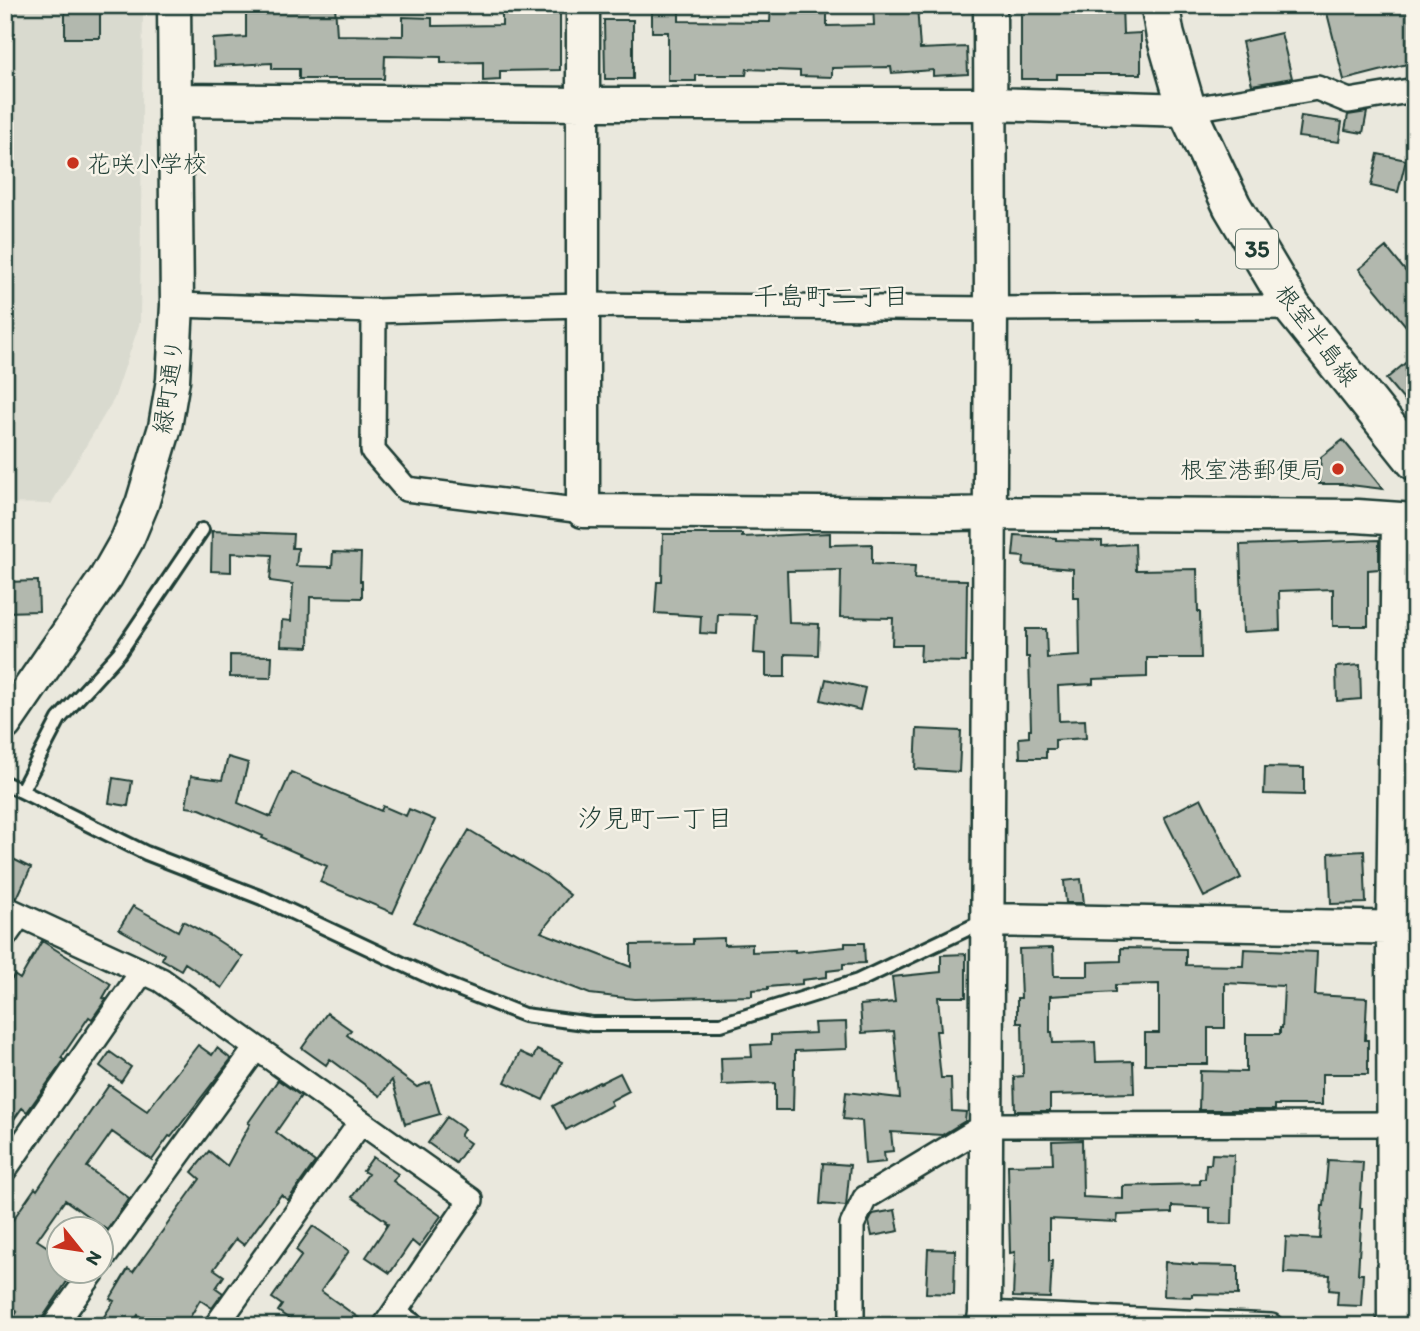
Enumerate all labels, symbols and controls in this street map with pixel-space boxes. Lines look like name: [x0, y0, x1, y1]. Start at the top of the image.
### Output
place label: 花咲小学校: [87, 149, 207, 178]
marker: 花咲小学校: [65, 155, 81, 171]
road number: 35: [1236, 230, 1278, 268]
street label: 根室半島線: [1269, 278, 1365, 392]
district label: 千島町二丁目: [753, 280, 909, 312]
street label: 緑町通り: [147, 336, 189, 436]
place label: 根室港郵便局: [1180, 455, 1324, 484]
marker: 根室港郵便局: [1330, 461, 1346, 477]
district label: 汐見町一丁目: [577, 802, 733, 834]
north arrow: [46, 1216, 116, 1286]
text: N: [81, 1247, 107, 1270]

